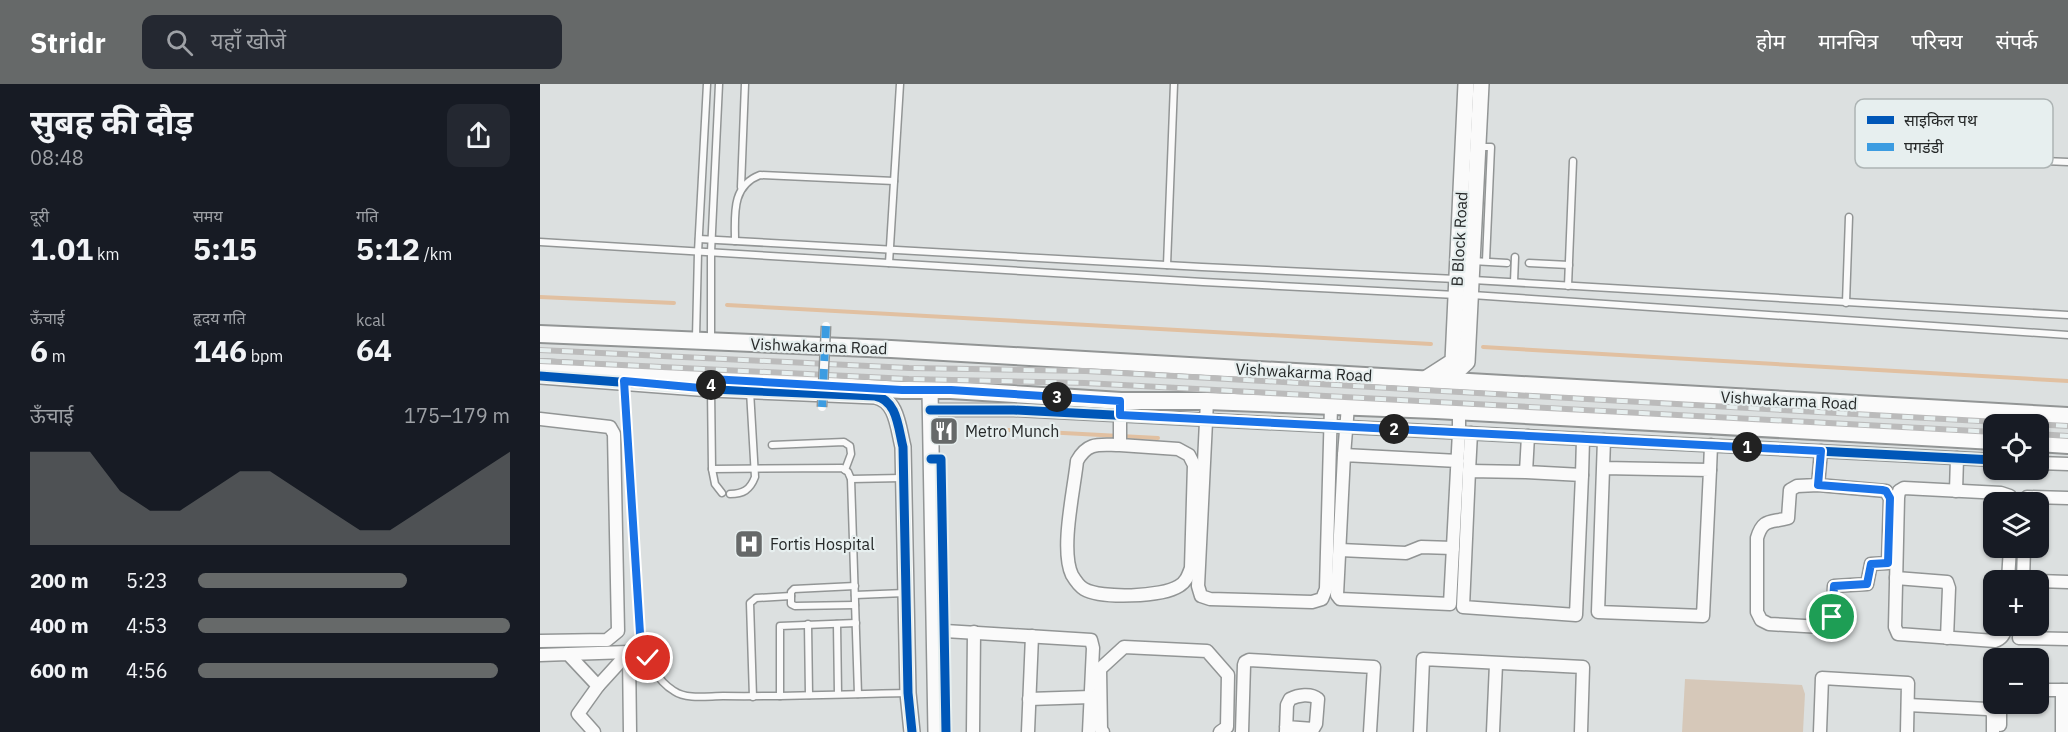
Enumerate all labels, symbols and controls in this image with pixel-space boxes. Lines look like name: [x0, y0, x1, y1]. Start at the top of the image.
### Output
search box: [142, 15, 562, 69]
text: Stridr: [30, 24, 106, 61]
icon: search: [163, 26, 196, 59]
text: यहाँ खोजें: [211, 26, 286, 55]
text: होम: [1756, 27, 1785, 55]
text: मानचित्र: [1818, 27, 1878, 55]
text: परिचय: [1911, 27, 1963, 55]
text: संपर्क: [1996, 27, 2038, 55]
legend: [1855, 99, 2053, 168]
text: सुबह की दौड़: [30, 100, 193, 143]
button: share: [447, 104, 510, 167]
text: साइकिल पथ: [1904, 110, 1978, 130]
text: पगडंडी: [1904, 137, 1944, 157]
text: 08:48: [30, 144, 84, 171]
street label: B Block Road: [1447, 191, 1471, 287]
text: दूरी: [30, 206, 49, 226]
text: समय: [193, 206, 223, 226]
text: गति: [356, 206, 378, 226]
text: 1.01: [30, 229, 93, 268]
text: 5:15: [193, 229, 257, 268]
text: 5:12: [356, 229, 420, 268]
text: km: [93, 244, 120, 264]
text: /km: [420, 244, 452, 264]
text: ऊँचाई: [30, 308, 65, 328]
text: हृदय गति: [193, 308, 246, 328]
text: kcal: [356, 310, 385, 330]
text: 64: [356, 330, 392, 369]
text: 6: [30, 331, 48, 370]
text: 146: [193, 331, 247, 370]
street label: Vishwakarma Road: [750, 334, 888, 358]
text: m: [48, 346, 66, 366]
text: bpm: [247, 346, 283, 366]
street label: Vishwakarma Road: [1235, 358, 1373, 386]
pin: 4: [696, 370, 726, 400]
text: 4: [706, 375, 716, 395]
pin: 3: [1042, 382, 1072, 412]
street label: Vishwakarma Road: [1720, 386, 1858, 414]
text: 3: [1052, 387, 1062, 407]
text: ऊँचाई: [30, 402, 73, 429]
text: 175–179 m: [404, 402, 510, 429]
pin: 2: [1379, 414, 1409, 444]
map controls: [1983, 414, 2049, 714]
button: locate: [1983, 414, 2049, 480]
restaurant icon: Metro Munch: [928, 415, 960, 447]
text: 2: [1389, 419, 1399, 439]
place label: Metro Munch: [965, 421, 1059, 441]
pin: 1: [1732, 432, 1762, 462]
text: 1: [1742, 437, 1752, 457]
button: layers: [1983, 492, 2049, 558]
hospital icon: Fortis Hospital: [733, 528, 765, 560]
place label: Fortis Hospital: [770, 534, 874, 554]
text: 200 m: [30, 567, 89, 594]
text: 5:23: [126, 567, 168, 594]
button: +: [1983, 570, 2049, 636]
pin: [1806, 591, 1857, 642]
icon: arrive: [1815, 600, 1848, 633]
text: 400 m: [30, 612, 89, 639]
text: 4:53: [126, 612, 168, 639]
pin: [622, 632, 673, 683]
icon: check: [631, 641, 664, 674]
button: −: [1983, 648, 2049, 714]
text: 600 m: [30, 657, 89, 684]
text: 4:56: [126, 657, 168, 684]

